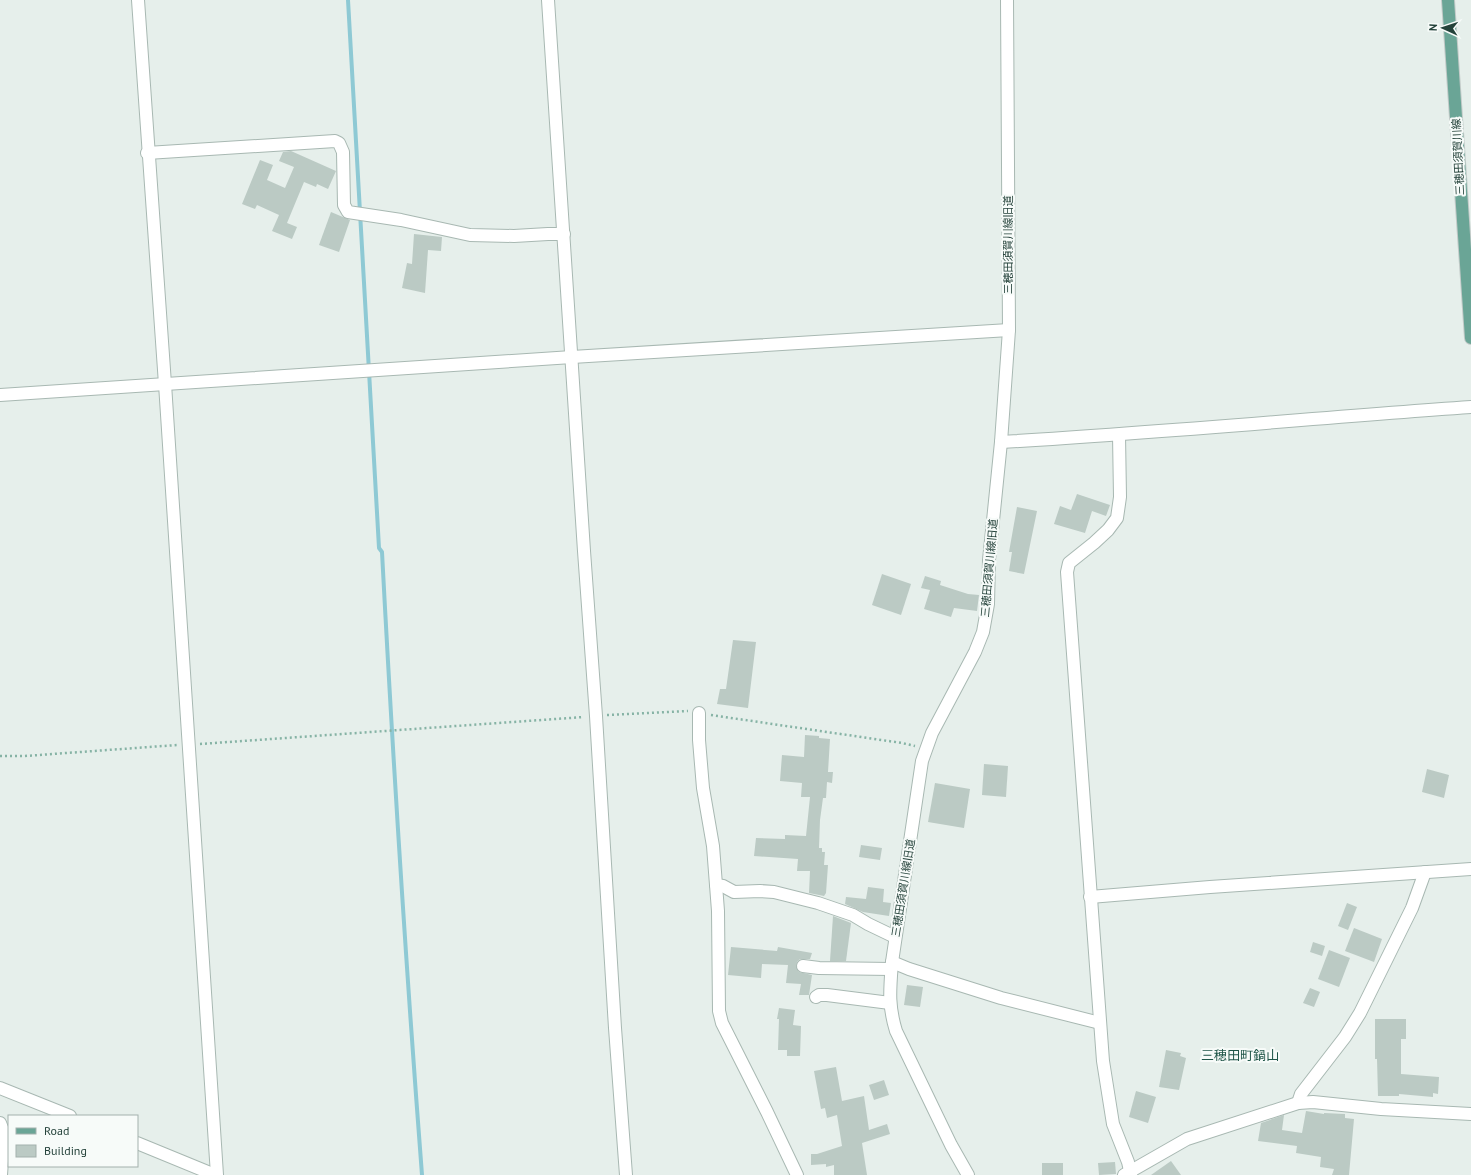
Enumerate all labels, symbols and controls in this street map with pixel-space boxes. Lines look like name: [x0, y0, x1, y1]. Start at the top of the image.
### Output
north arrow: [1423, 8, 1463, 48]
text: N: [1426, 23, 1440, 31]
street label: 三穂田須賀川線: [1449, 118, 1467, 196]
street label: 三穂田須賀川線旧道: [1001, 196, 1015, 295]
street label: 三穂田須賀川線旧道: [978, 518, 1000, 618]
street label: 三穂田須賀川線旧道: [888, 838, 918, 938]
district label: 三穂田町鍋山: [1201, 1047, 1279, 1064]
legend: [8, 1115, 138, 1167]
text: Road: [44, 1123, 69, 1138]
text: Building: [44, 1143, 87, 1158]

